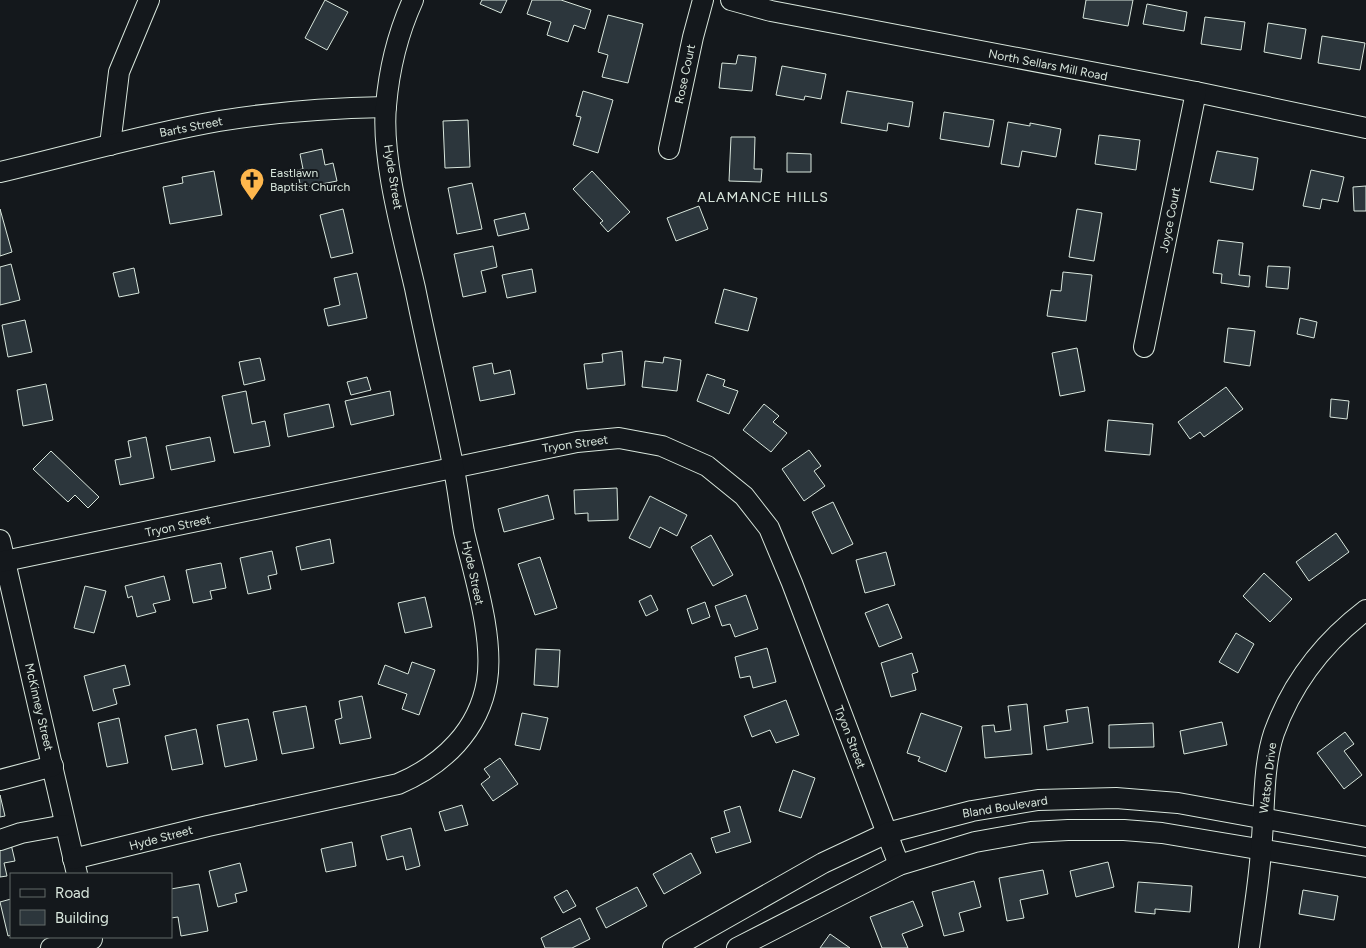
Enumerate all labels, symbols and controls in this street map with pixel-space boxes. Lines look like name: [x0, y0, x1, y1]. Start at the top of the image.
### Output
street label: Rose Court: [672, 43, 698, 105]
street label: North Sellars Mill Road: [987, 47, 1109, 83]
street label: Barts Street: [158, 114, 224, 140]
street label: Hyde Street: [381, 144, 405, 211]
place label: Eastlawn Baptist Church: [270, 166, 351, 194]
church icon: Eastlawn Baptist Church: [239, 167, 265, 201]
street label: Joyce Court: [1157, 186, 1183, 254]
district label: ALAMANCE HILLS: [697, 189, 829, 206]
street label: Tryon Street: [541, 432, 609, 456]
street label: Tryon Street: [144, 512, 212, 540]
street label: Hyde Street: [459, 540, 487, 607]
street label: McKinney Street: [22, 662, 56, 753]
street label: Tryon Street: [832, 703, 869, 771]
street label: Watson Drive: [1257, 741, 1279, 814]
street label: Bland Boulevard: [961, 793, 1049, 821]
street label: Hyde Street: [128, 823, 195, 853]
legend: [10, 873, 172, 938]
text: Road: [55, 884, 90, 902]
text: Building: [55, 909, 109, 927]

